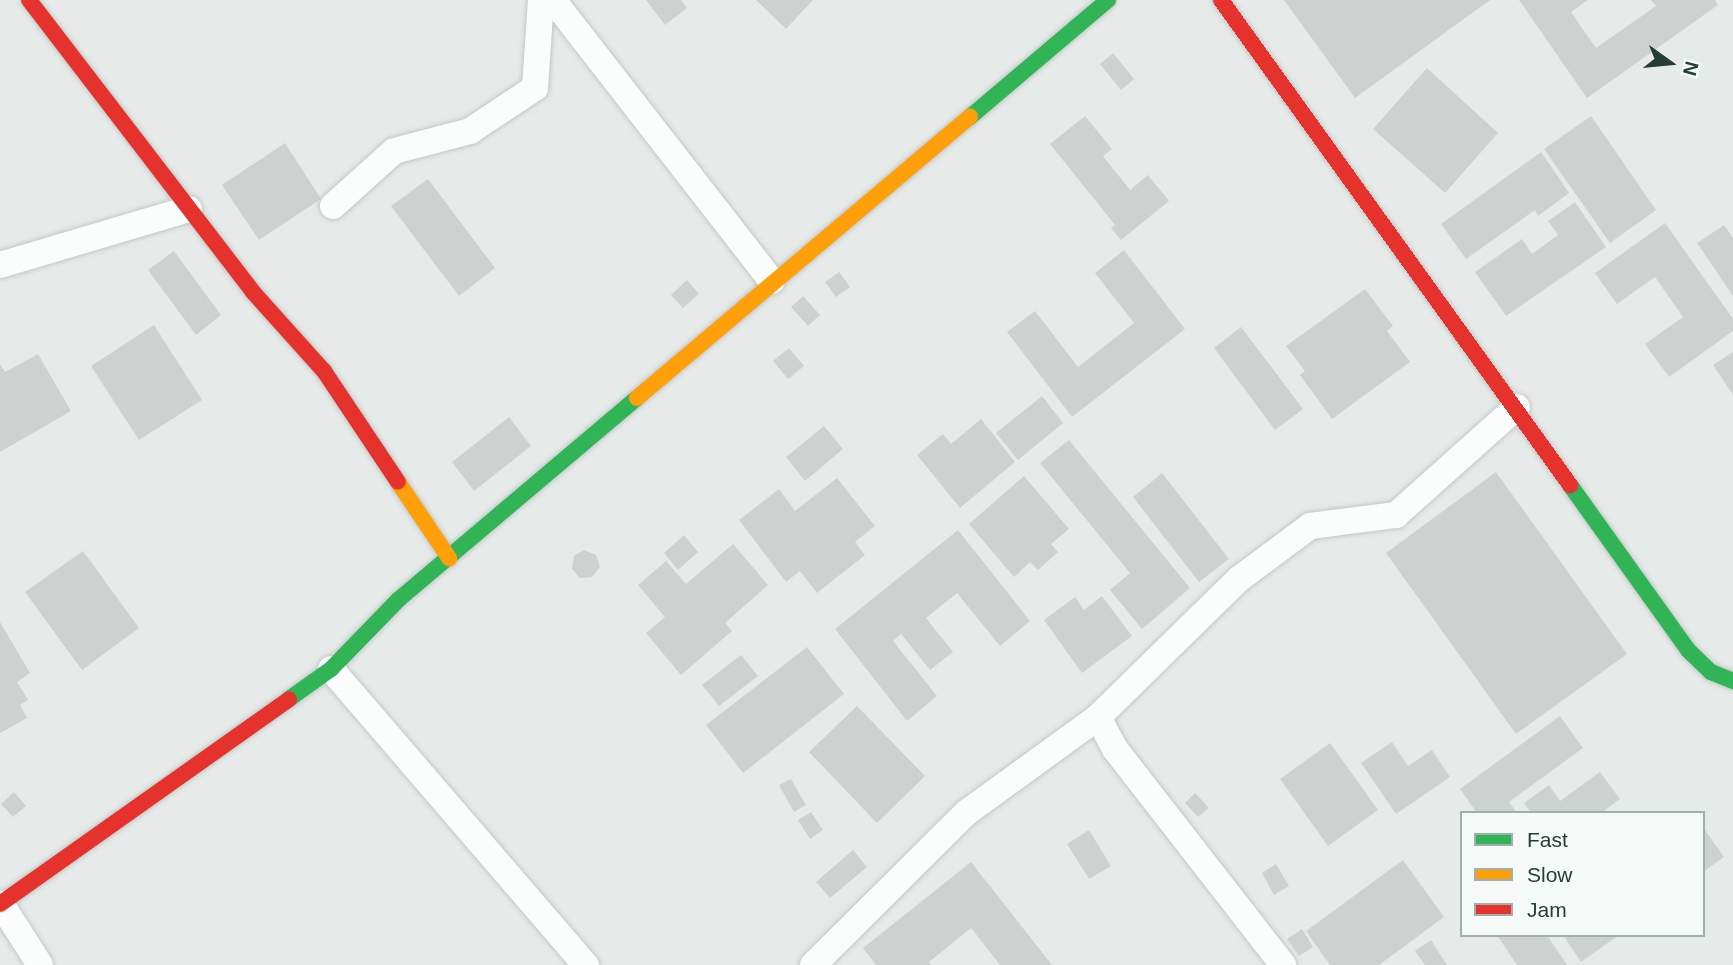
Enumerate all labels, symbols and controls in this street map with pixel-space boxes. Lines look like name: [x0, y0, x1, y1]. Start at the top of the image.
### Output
north arrow: [1635, 28, 1705, 98]
text: N: [1679, 59, 1703, 78]
legend: [1460, 811, 1705, 937]
text: Fast: [1527, 828, 1568, 851]
text: Slow: [1527, 863, 1573, 886]
text: Jam: [1527, 898, 1567, 921]

